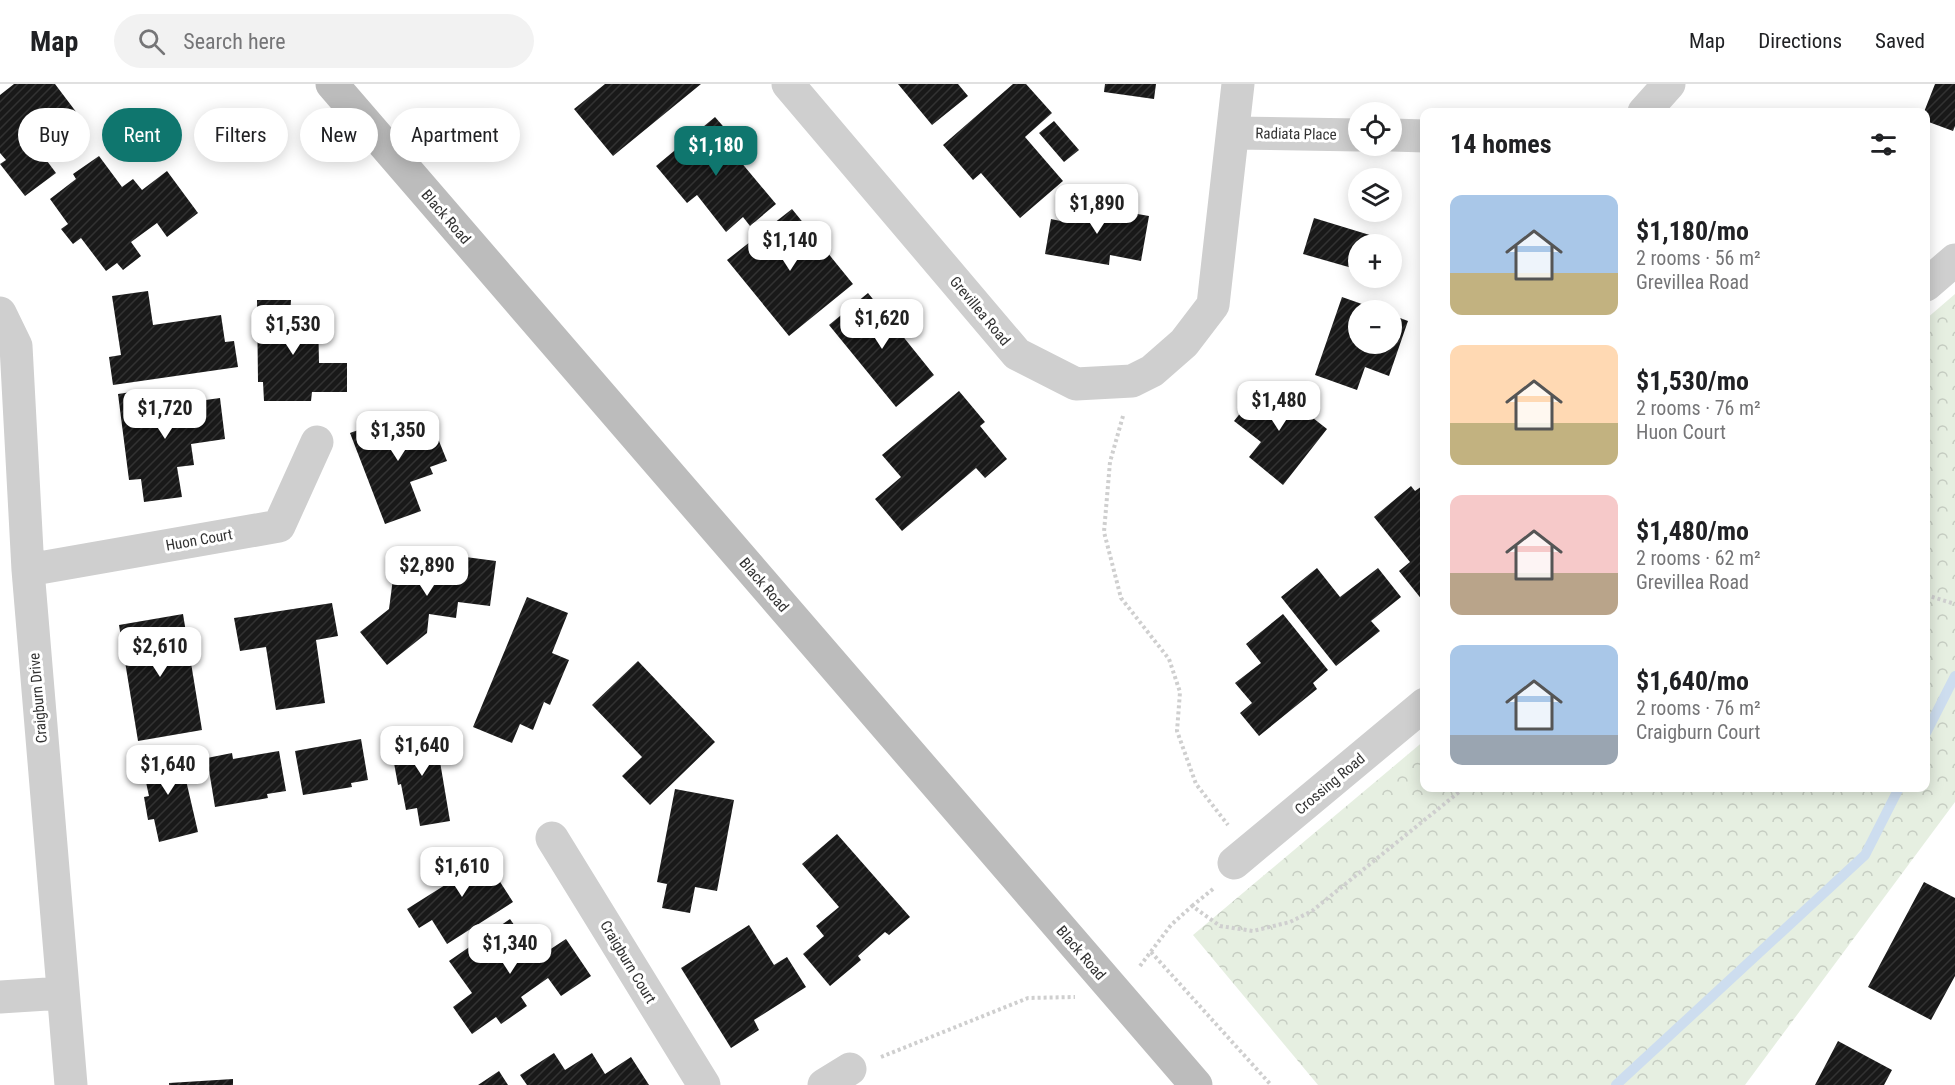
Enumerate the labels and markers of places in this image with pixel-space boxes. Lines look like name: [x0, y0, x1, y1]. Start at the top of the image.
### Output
pin: $1,180: [667, 126, 765, 177]
pin: $1,890: [1048, 184, 1146, 235]
pin: $1,140: [741, 221, 839, 272]
pin: $1,620: [833, 299, 931, 350]
pin: $1,530: [244, 305, 342, 356]
pin: $1,480: [1230, 381, 1328, 432]
pin: $1,720: [116, 389, 214, 440]
pin: $1,350: [349, 411, 447, 462]
pin: $2,890: [378, 546, 476, 597]
pin: $2,610: [111, 627, 209, 678]
pin: $1,640: [373, 726, 471, 777]
pin: $1,640: [119, 745, 217, 796]
pin: $1,610: [413, 847, 511, 898]
pin: $1,340: [461, 924, 559, 975]

